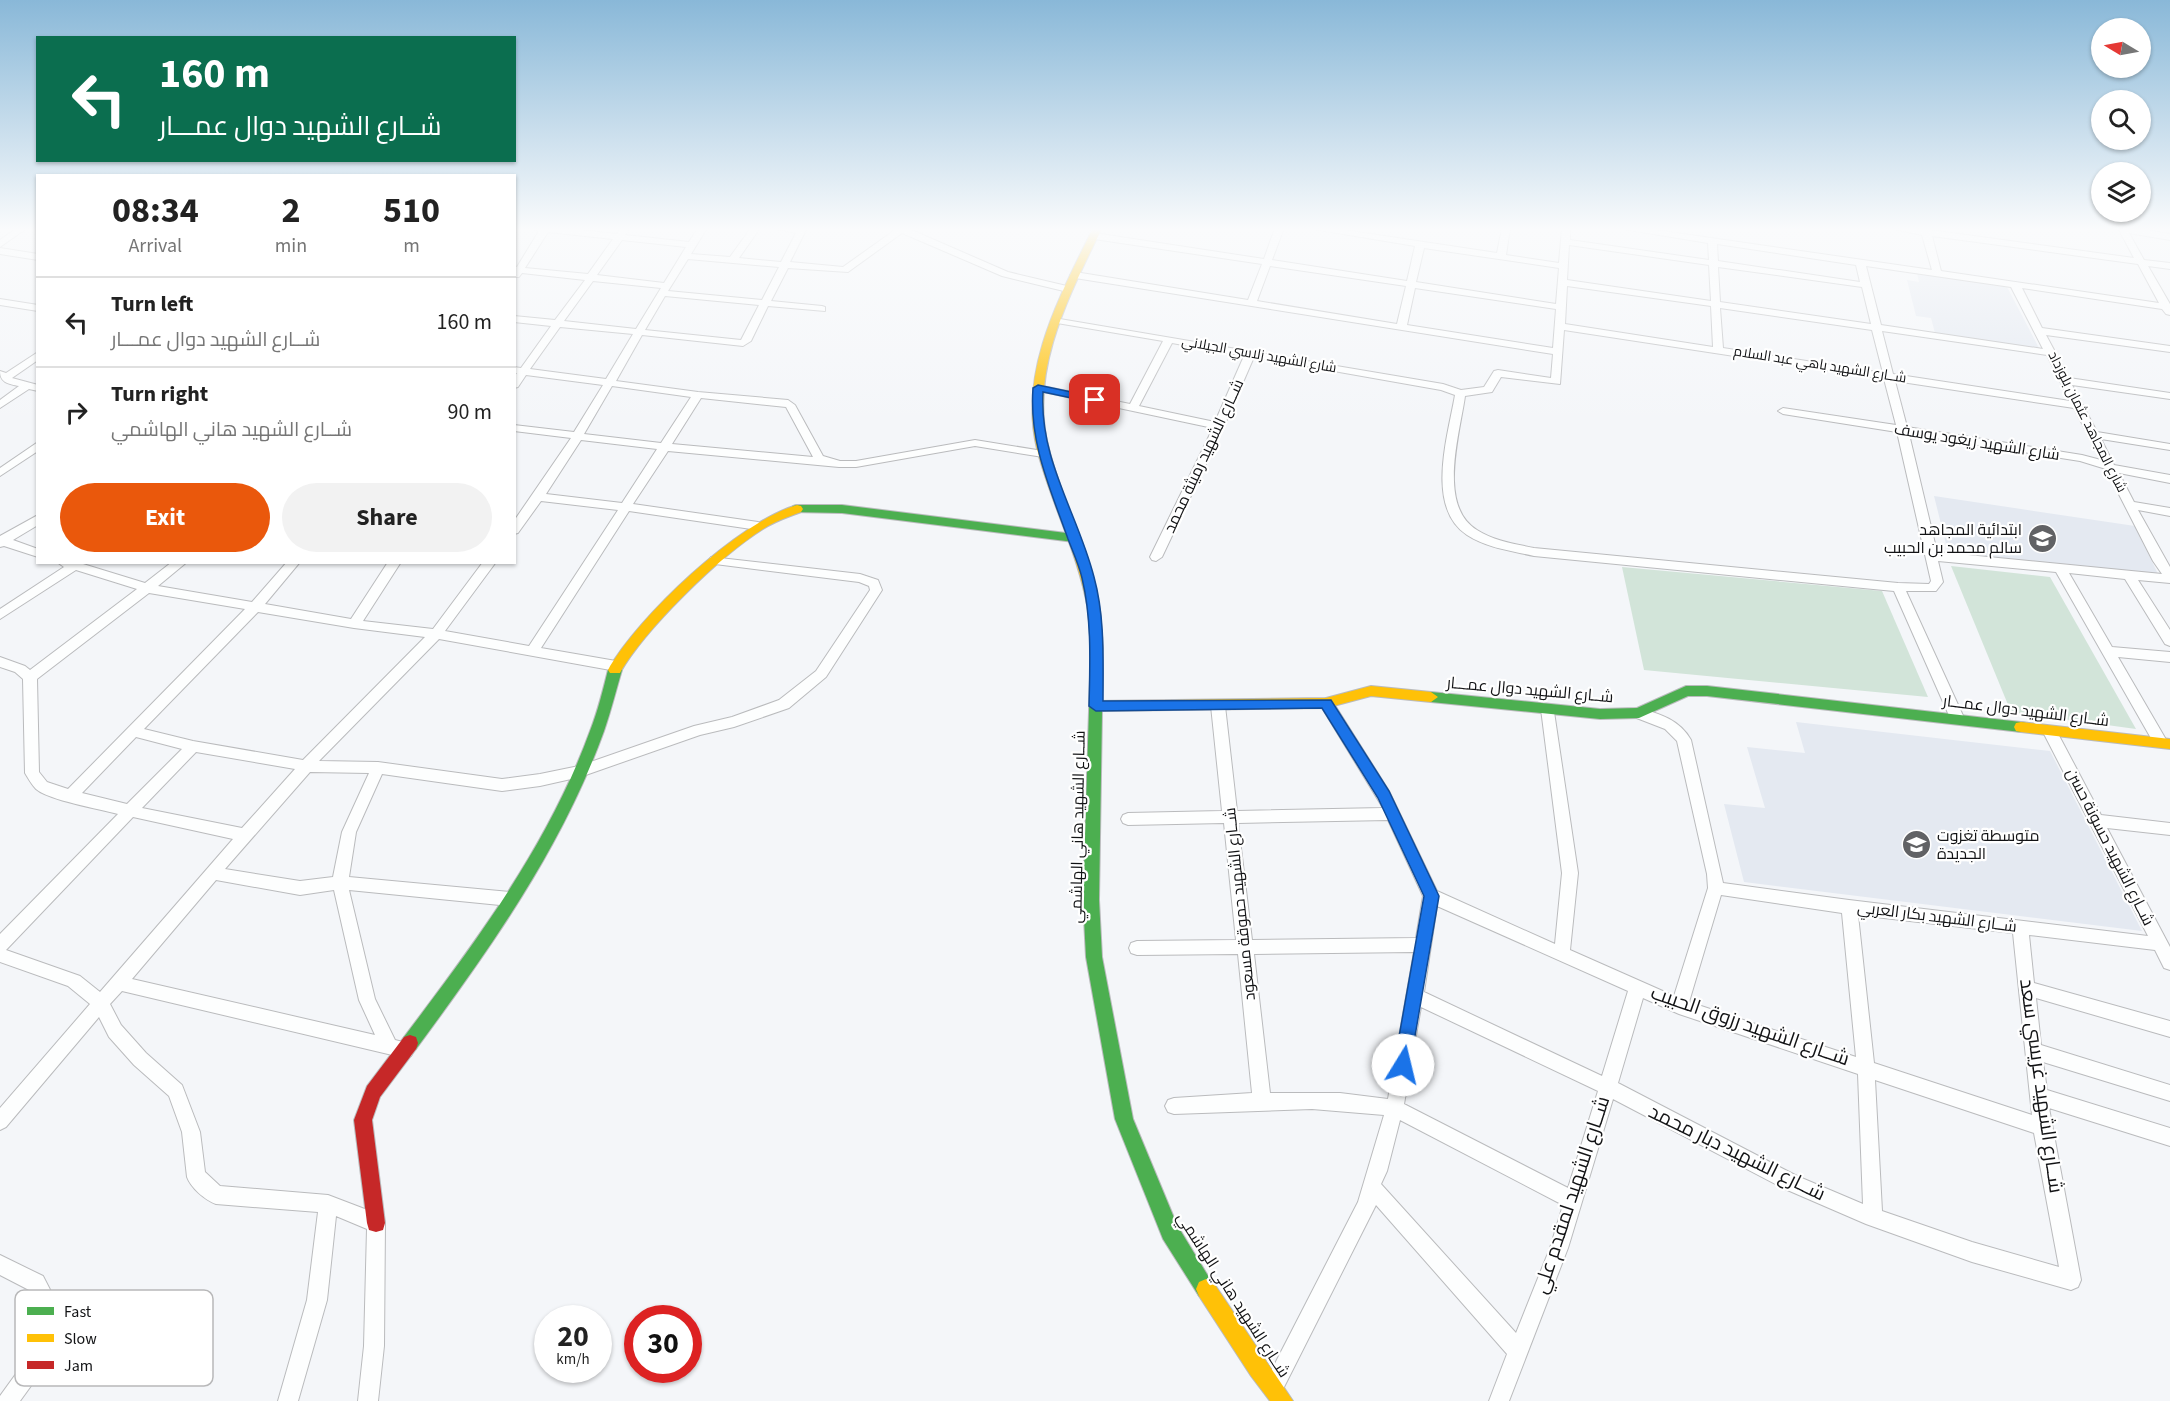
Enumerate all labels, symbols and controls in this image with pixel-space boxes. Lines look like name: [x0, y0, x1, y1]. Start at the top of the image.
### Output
north arrow: [2091, 18, 2151, 78]
map controls: [2091, 18, 2151, 222]
text: 160 m: [159, 44, 270, 104]
icon: left: [60, 60, 138, 138]
button: search: [2091, 90, 2151, 150]
text: شــارع الشهيد دوال عمـــار: [159, 107, 442, 146]
button: layers: [2091, 162, 2151, 222]
text: 08:34: [112, 185, 199, 236]
text: 2: [281, 185, 300, 236]
text: 510: [383, 185, 440, 236]
text: Arrival: [128, 232, 182, 260]
text: min: [275, 232, 307, 260]
text: m: [403, 232, 420, 260]
text: Turn left: [111, 288, 193, 320]
icon: left: [60, 306, 93, 339]
text: 160 m: [437, 306, 492, 338]
text: شــارع الشهيد دوال عمـــار: [111, 326, 320, 354]
street label: شارع الشهيد زلاسي الجيلاني: [1180, 332, 1338, 379]
street label: شــارع الشهيد باهي عبد السلام: [1732, 341, 1908, 390]
street label: شارع المجاهد عثمان بلوزداد: [2043, 348, 2131, 496]
pin: [1069, 374, 1120, 425]
street label: شــارع الشهيد رميثة محمد: [1159, 376, 1249, 536]
text: Turn right: [111, 378, 208, 410]
icon: arrive: [1078, 383, 1111, 416]
icon: right: [60, 396, 93, 429]
text: 90 m: [447, 396, 492, 428]
text: شــارع الشهيد هاني الهاشمي: [111, 416, 352, 444]
street label: شارع الشهيد زيغود يوسف: [1893, 418, 2061, 466]
button: Exit: [60, 483, 270, 552]
button: Share: [282, 483, 492, 552]
place label: ابتدائية المجاهد سالم محمد بن الحبيب: [1884, 519, 2022, 559]
school or university icon: ابتدائية المجاهد سالم محمد بن الحبيب: [2027, 523, 2059, 555]
street label: شــارع الشهيد دوال عمـــار: [1445, 672, 1614, 708]
street label: شــارع الشهيد دوال عمـــار: [1941, 690, 2110, 732]
street label: شــارع الشهيد هاني الهاشمي: [1065, 730, 1093, 924]
street label: شــارع الشهيد حسونة حسن: [2061, 765, 2159, 929]
street label: شــارع الشهيد حموقة مسعود: [1219, 806, 1261, 1002]
place label: متوسطة تغزوت الجديدة: [1937, 825, 2040, 865]
school or university icon: متوسطة تغزوت الجديدة: [1900, 829, 1932, 861]
street label: شــارع الشهيد بكار العربي: [1856, 896, 2018, 940]
street label: شــارع الشهيد غريسي سعد: [2012, 977, 2070, 1195]
street label: شــارع الشهيد رزوق الحبيب: [1647, 979, 1853, 1073]
position arrow: [1371, 1033, 1435, 1097]
street label: شــارع الشهيد لمقدم علي: [1527, 1092, 1618, 1298]
street label: شــارع الشهيد دبار محمد: [1644, 1098, 1830, 1208]
street label: شــارع الشهيد هاني الهاشمي: [1170, 1208, 1295, 1383]
legend: [15, 1290, 213, 1386]
text: Fast: [64, 1301, 92, 1323]
speed limit sign: 30: [624, 1305, 702, 1383]
text: 20: [557, 1315, 589, 1358]
text: Slow: [64, 1328, 97, 1350]
text: km/h: [556, 1349, 590, 1370]
text: Jam: [64, 1355, 93, 1377]

